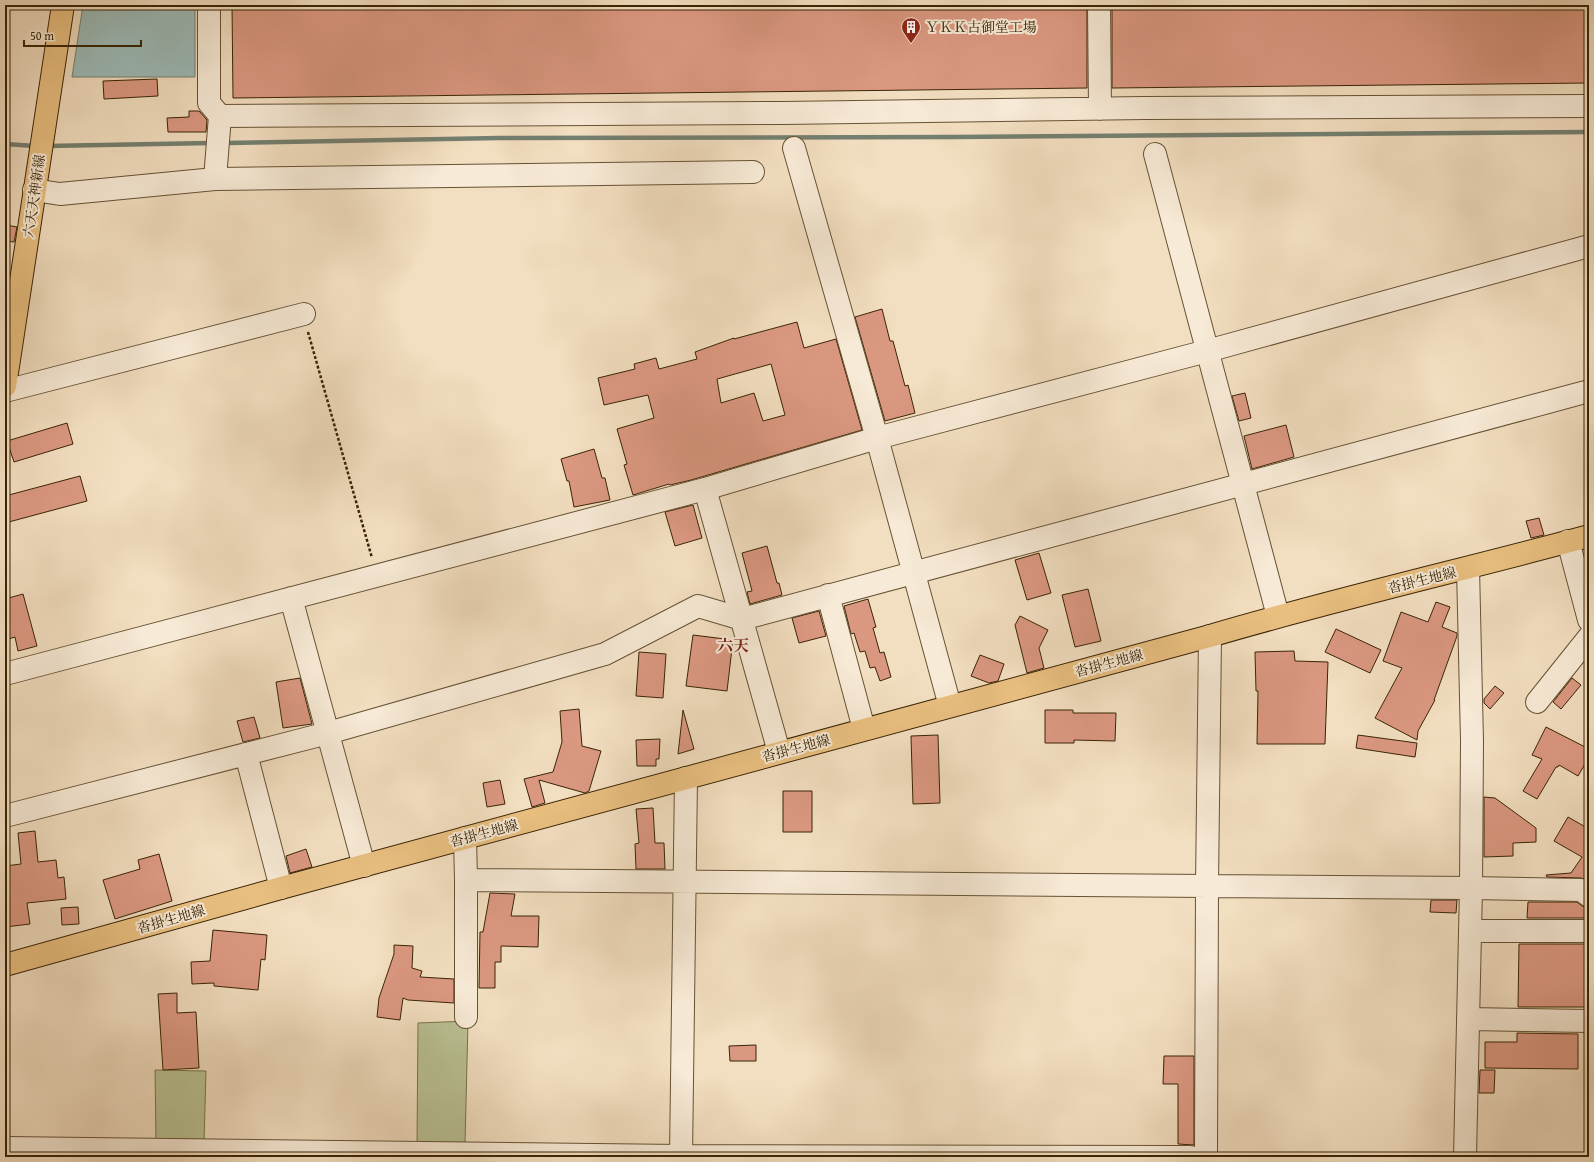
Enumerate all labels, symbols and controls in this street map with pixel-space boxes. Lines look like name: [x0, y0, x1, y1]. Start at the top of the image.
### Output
building icon: ＹＫＫ古御堂工場: [900, 16, 922, 44]
place label: ＹＫＫ古御堂工場: [925, 17, 1037, 37]
scale bar: [24, 22, 141, 48]
text: 50 m: [30, 27, 54, 44]
street label: 六天天神新線: [18, 153, 50, 239]
street label: 沓掛生地線: [1386, 562, 1458, 598]
district label: 六天: [717, 633, 749, 657]
street label: 沓掛生地線: [1073, 644, 1145, 682]
street label: 沓掛生地線: [760, 729, 832, 767]
street label: 沓掛生地線: [448, 814, 520, 852]
street label: 沓掛生地線: [135, 900, 207, 938]

